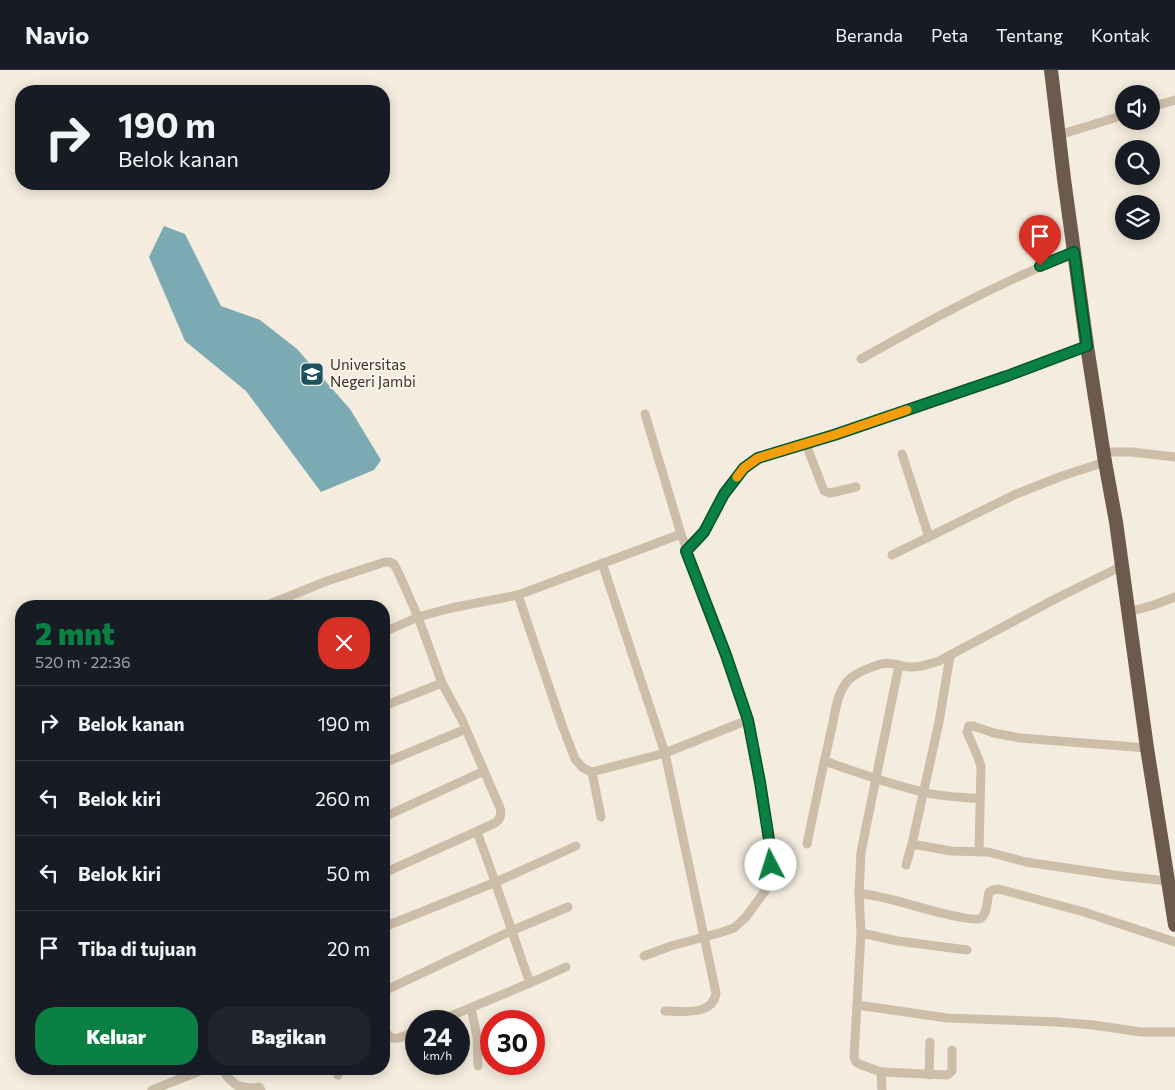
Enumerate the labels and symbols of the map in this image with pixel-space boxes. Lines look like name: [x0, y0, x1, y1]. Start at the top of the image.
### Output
pin: [1019, 215, 1061, 266]
place label: Universitas Negeri Jambi: [330, 355, 416, 390]
school or university icon: Universitas Negeri Jambi: [299, 361, 325, 387]
position arrow: [744, 838, 796, 890]
speed limit sign: 30: [480, 1010, 545, 1075]

